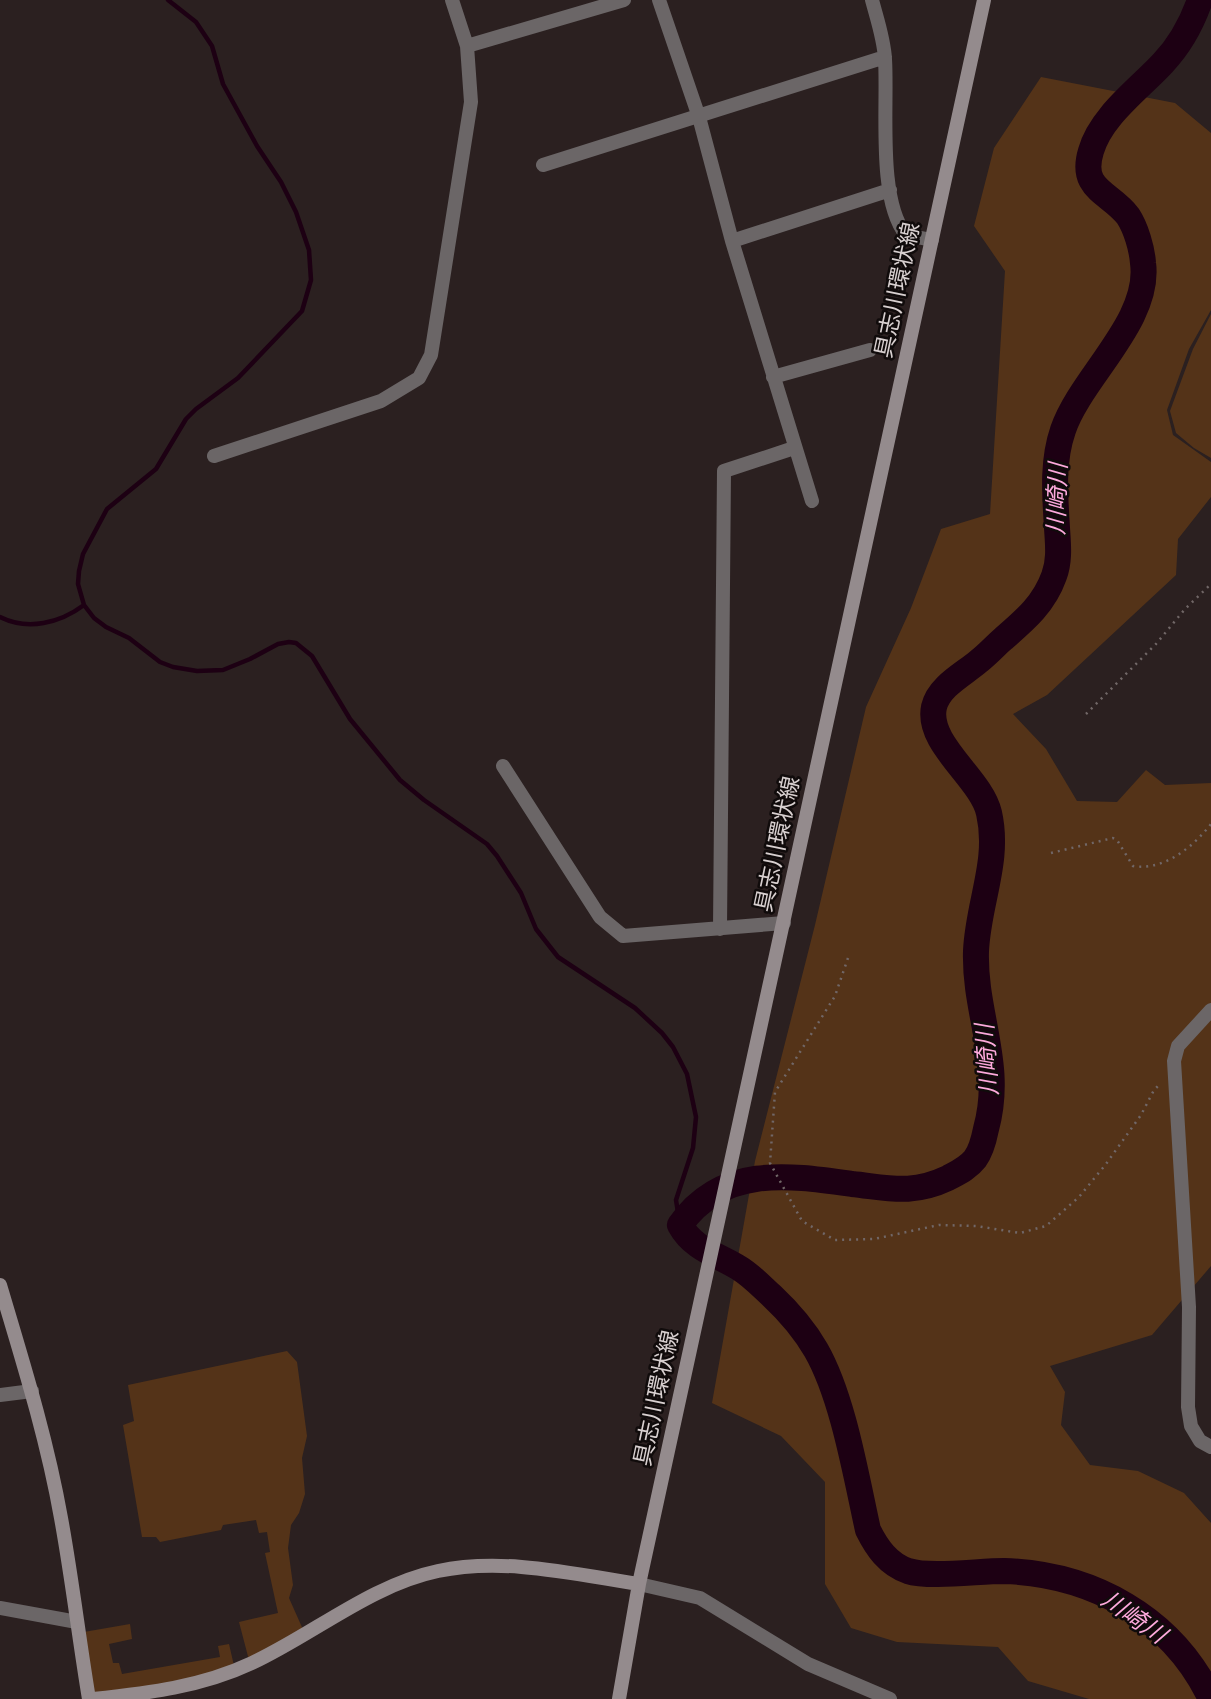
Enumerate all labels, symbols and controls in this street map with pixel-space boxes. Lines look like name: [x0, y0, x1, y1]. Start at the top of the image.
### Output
street label: 具志川環状線: [870, 220, 925, 360]
water label: 川崎川: [1042, 460, 1072, 535]
street label: 具志川環状線: [750, 774, 805, 914]
water label: 川崎川: [970, 1020, 1003, 1097]
street label: 具志川環状線: [629, 1328, 684, 1468]
water label: 川崎川: [1096, 1585, 1174, 1651]

